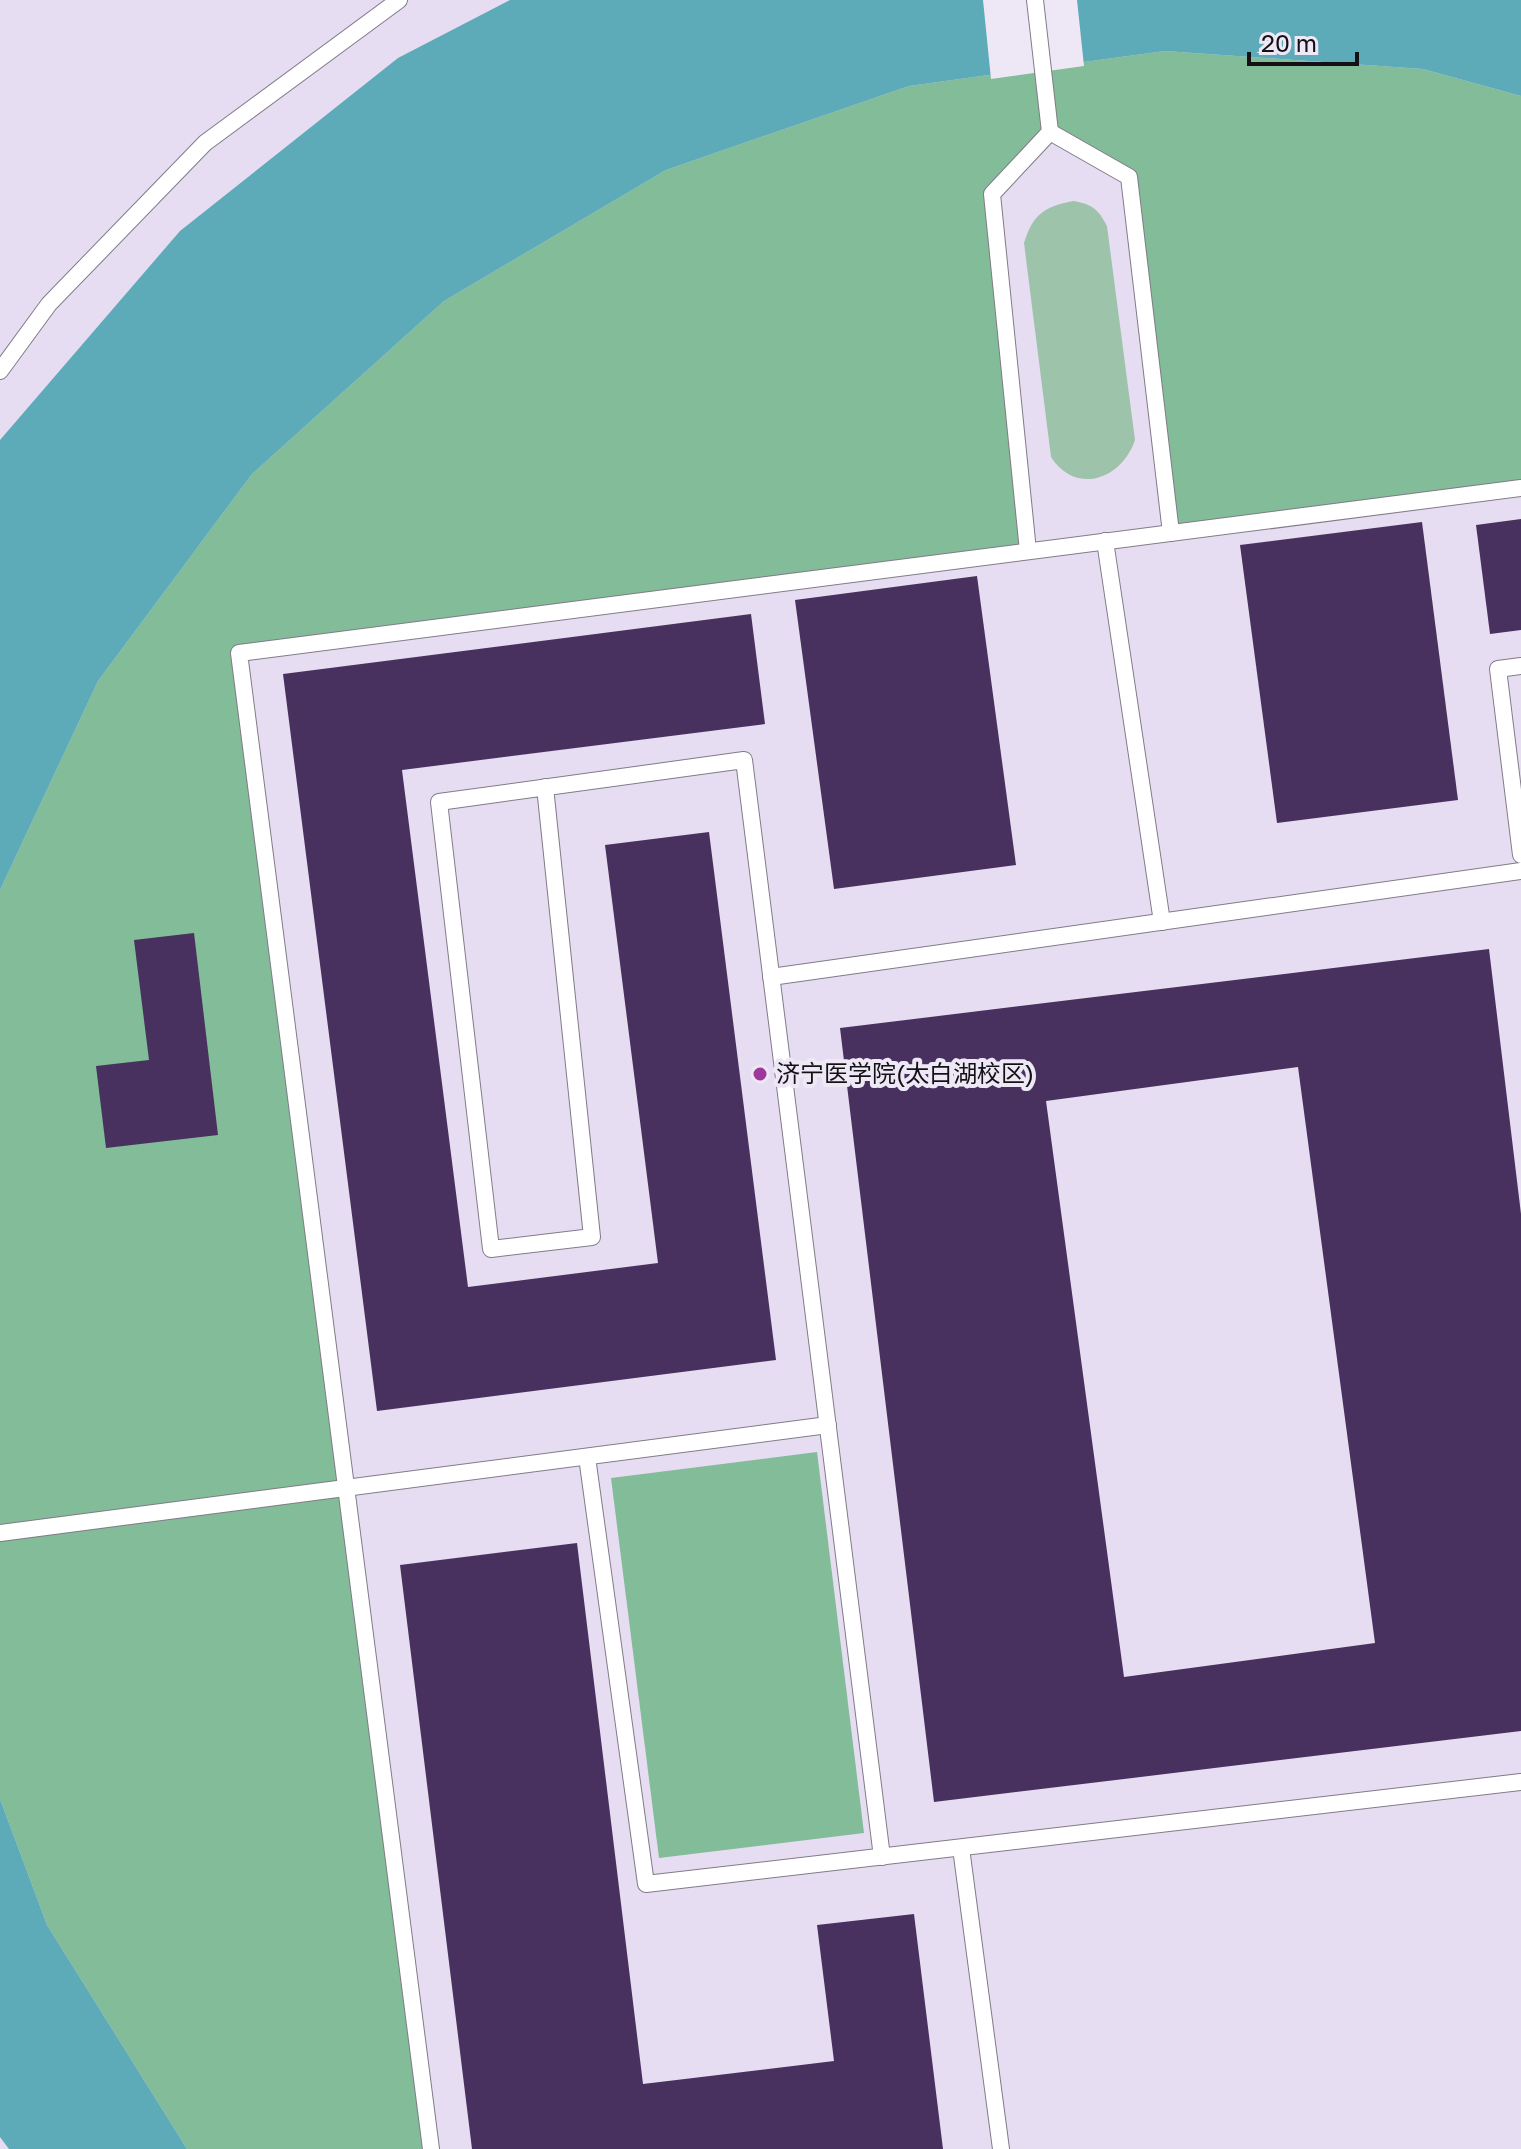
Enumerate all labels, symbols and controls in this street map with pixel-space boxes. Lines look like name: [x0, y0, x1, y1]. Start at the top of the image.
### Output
scale bar: [1249, 16, 1357, 66]
text: 20 m: [1261, 28, 1317, 57]
place label: 济宁医学院(太白湖校区): [776, 1058, 1034, 1087]
marker: 济宁医学院(太白湖校区): [751, 1065, 769, 1083]

